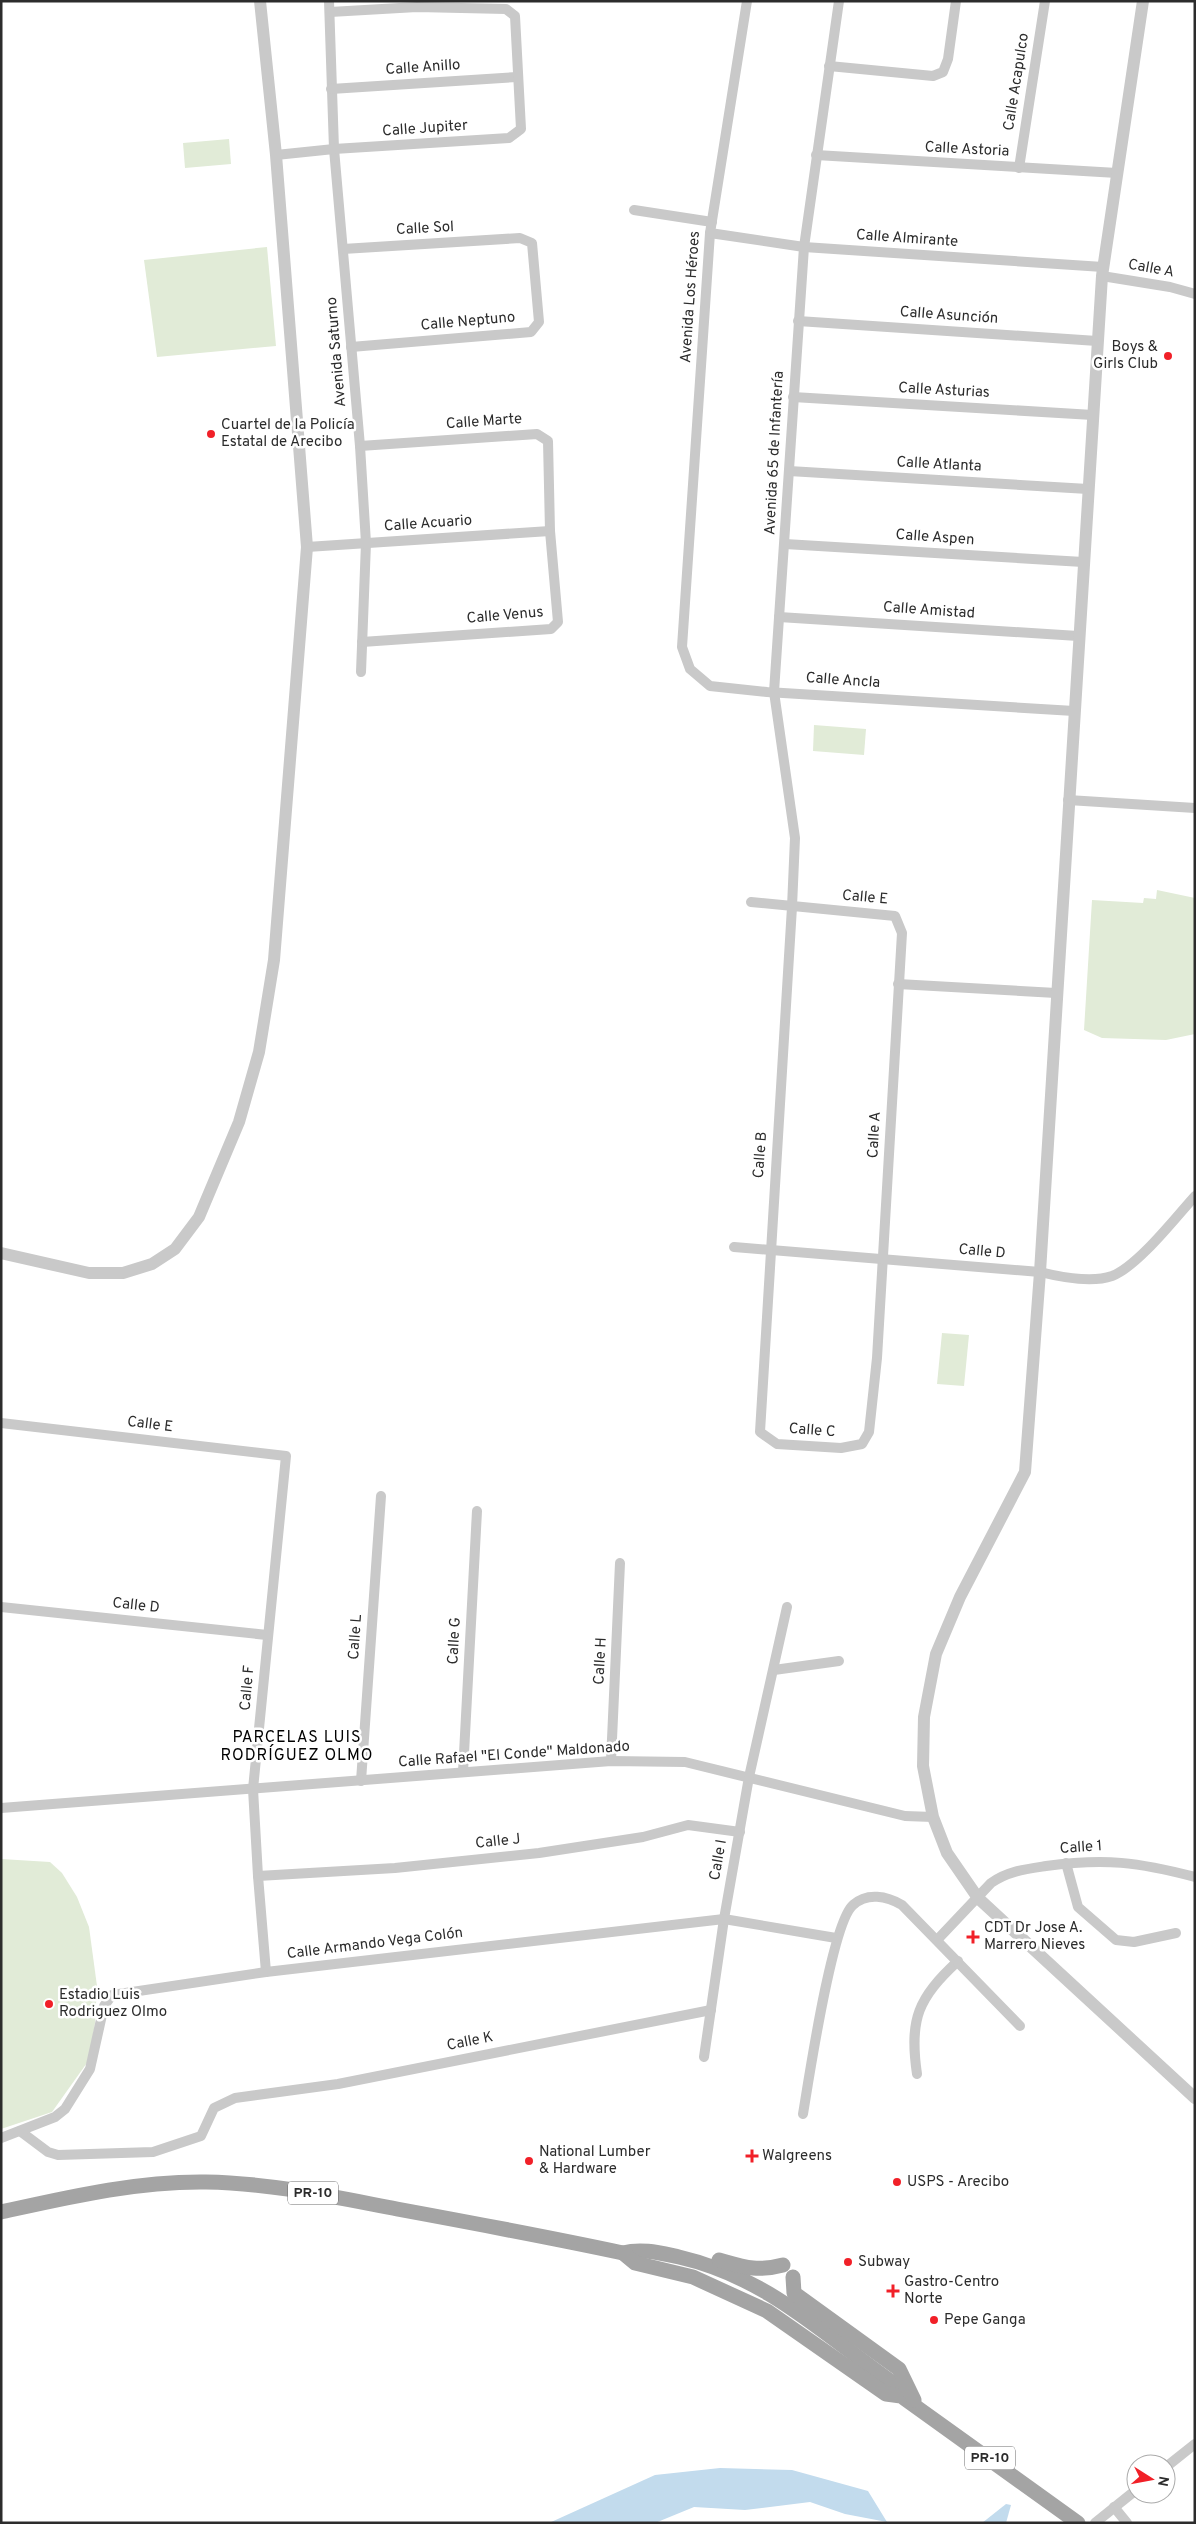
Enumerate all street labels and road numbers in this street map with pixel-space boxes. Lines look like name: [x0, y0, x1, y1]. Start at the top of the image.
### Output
street label: Calle Acapulco: [1000, 32, 1034, 132]
street label: Calle Anillo: [385, 56, 461, 80]
street label: Calle Jupiter: [382, 117, 469, 141]
street label: Calle Astoria: [924, 138, 1010, 162]
street label: Calle Sol: [396, 218, 454, 240]
street label: Calle Almirante: [855, 226, 959, 252]
street label: Avenida Los Héroes: [677, 230, 705, 364]
street label: Calle A: [1126, 256, 1176, 282]
street label: Avenida Saturno: [323, 296, 351, 408]
street label: Calle Asunción: [899, 303, 999, 329]
street label: Calle Neptuno: [420, 308, 516, 336]
street label: Avenida 65 de Infantería: [761, 370, 789, 536]
street label: Calle Asturias: [898, 379, 990, 403]
street label: Calle Marte: [445, 410, 523, 434]
street label: Calle Atlanta: [896, 453, 982, 477]
street label: Calle Acuario: [383, 511, 473, 537]
street label: Calle Aspen: [895, 526, 975, 550]
street label: Calle Amistad: [882, 598, 976, 624]
street label: Calle Venus: [466, 603, 544, 629]
street label: Calle Ancla: [805, 669, 881, 693]
street label: Calle E: [841, 887, 889, 909]
street label: Calle A: [864, 1111, 886, 1159]
street label: Calle B: [750, 1131, 772, 1179]
street label: Calle D: [958, 1240, 1006, 1264]
street label: Calle E: [126, 1413, 174, 1437]
street label: Calle C: [788, 1420, 836, 1442]
street label: Calle D: [111, 1594, 161, 1618]
street label: Calle L: [345, 1614, 367, 1660]
street label: Calle G: [444, 1617, 466, 1665]
street label: Calle H: [590, 1637, 612, 1685]
street label: Calle F: [237, 1665, 259, 1711]
street label: Calle Rafael "El Conde" Maldonado: [397, 1737, 631, 1773]
street label: Calle J: [475, 1830, 521, 1854]
street label: Calle 1: [1059, 1837, 1103, 1859]
street label: Calle I: [706, 1838, 732, 1882]
street label: Calle Armando Vega Colón: [286, 1924, 464, 1964]
street label: Calle K: [445, 2028, 495, 2056]
road number: PR-10: [288, 2182, 338, 2204]
road number: PR-10: [965, 2446, 1015, 2470]

